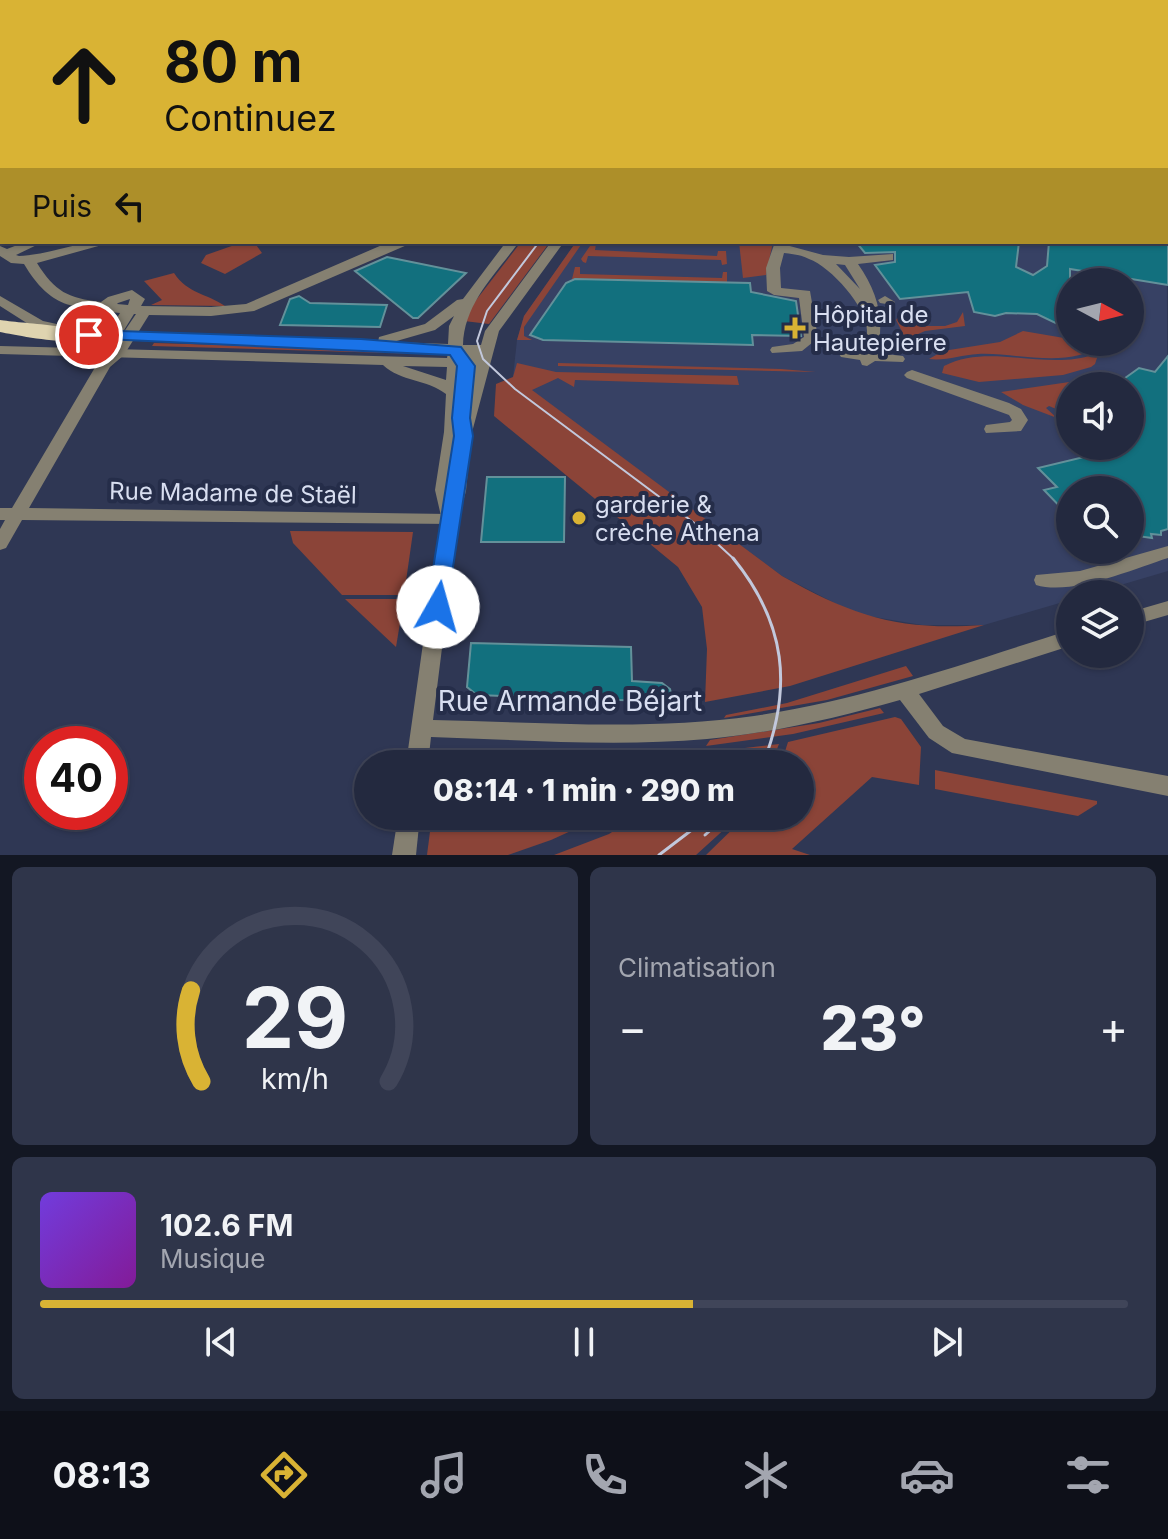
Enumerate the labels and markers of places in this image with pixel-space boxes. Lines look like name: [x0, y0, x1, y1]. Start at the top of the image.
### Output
place label: Hôpital de Hautepierre: [813, 300, 947, 357]
pin: [55, 301, 123, 369]
marker: Hôpital de Hautepierre: [784, 317, 806, 339]
place label: garderie & crèche Athena: [595, 490, 760, 547]
marker: garderie & crèche Athena: [570, 509, 588, 527]

